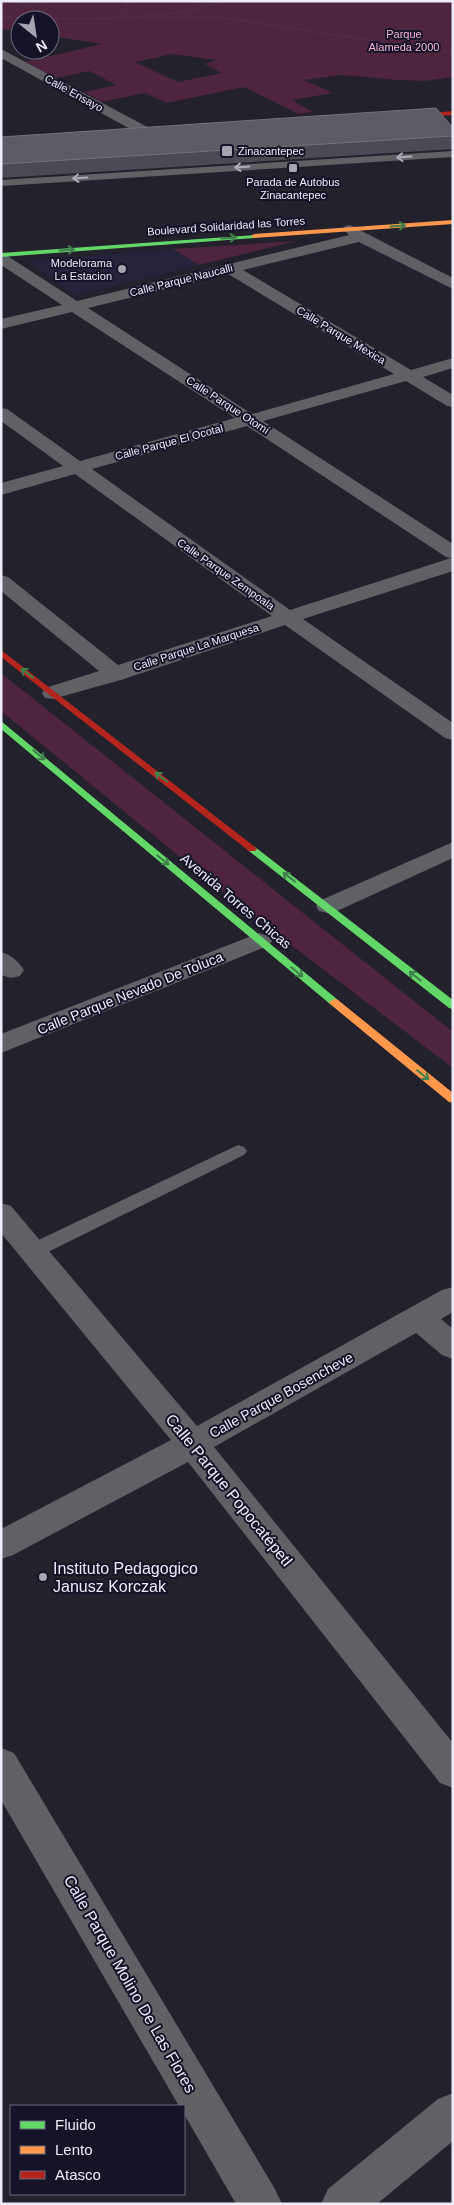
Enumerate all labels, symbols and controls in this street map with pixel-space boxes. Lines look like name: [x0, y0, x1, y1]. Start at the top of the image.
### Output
north arrow: [10, 10, 60, 60]
park label: Parque Alameda 2000: [369, 28, 439, 53]
text: N: [33, 37, 50, 56]
street label: Calle Ensayo: [43, 72, 105, 114]
marker: Zinacantepec: [220, 144, 234, 158]
place label: Zinacantepec: [238, 145, 305, 157]
one-way arrow: [396, 152, 412, 161]
marker: Parada de Autobus Zinacantepec: [287, 162, 299, 174]
one-way arrow: [234, 163, 250, 172]
one-way arrow: [72, 173, 88, 183]
place label: Parada de Autobus Zinacantepec: [246, 176, 340, 201]
street label: Boulevard Solidaridad las Torres: [147, 214, 306, 238]
one-way arrow: [390, 221, 406, 231]
one-way arrow: [221, 233, 237, 243]
one-way arrow: [59, 245, 75, 255]
place label: Modelorama La Estacion: [51, 257, 113, 282]
street label: Calle Parque Naucalli: [128, 261, 234, 299]
marker: Modelorama La Estacion: [116, 263, 128, 275]
street label: Calle Parque Mexica: [294, 304, 388, 367]
street label: Calle Parque Otomí: [184, 374, 272, 436]
street label: Calle Parque El Ocotal: [114, 422, 224, 462]
street label: Calle Parque Zempoala: [175, 536, 277, 613]
street label: Calle Parque La Marquesa: [132, 621, 261, 673]
one-way arrow: [21, 668, 34, 679]
one-way arrow: [32, 750, 45, 761]
one-way arrow: [154, 772, 168, 782]
street label: Avenida Torres Chicas: [177, 850, 295, 952]
one-way arrow: [156, 854, 169, 865]
one-way arrow: [283, 871, 296, 882]
street label: Calle Parque Nevado De Toluca: [35, 948, 225, 1038]
one-way arrow: [290, 966, 303, 977]
one-way arrow: [408, 970, 421, 981]
one-way arrow: [416, 1069, 429, 1080]
street label: Calle Parque Bosencheve: [206, 1349, 356, 1441]
street label: Calle Parque Popocatépetl: [162, 1411, 296, 1569]
place label: Instituto Pedagogico Janusz Korczak: [53, 1560, 198, 1595]
marker: Instituto Pedagogico Janusz Korczak: [37, 1571, 49, 1583]
street label: Calle Parque Molino De Las Flores: [61, 1872, 199, 2096]
legend: [10, 2105, 185, 2195]
text: Fluido: [55, 2116, 96, 2133]
text: Lento: [55, 2141, 93, 2158]
text: Atasco: [55, 2166, 101, 2183]

